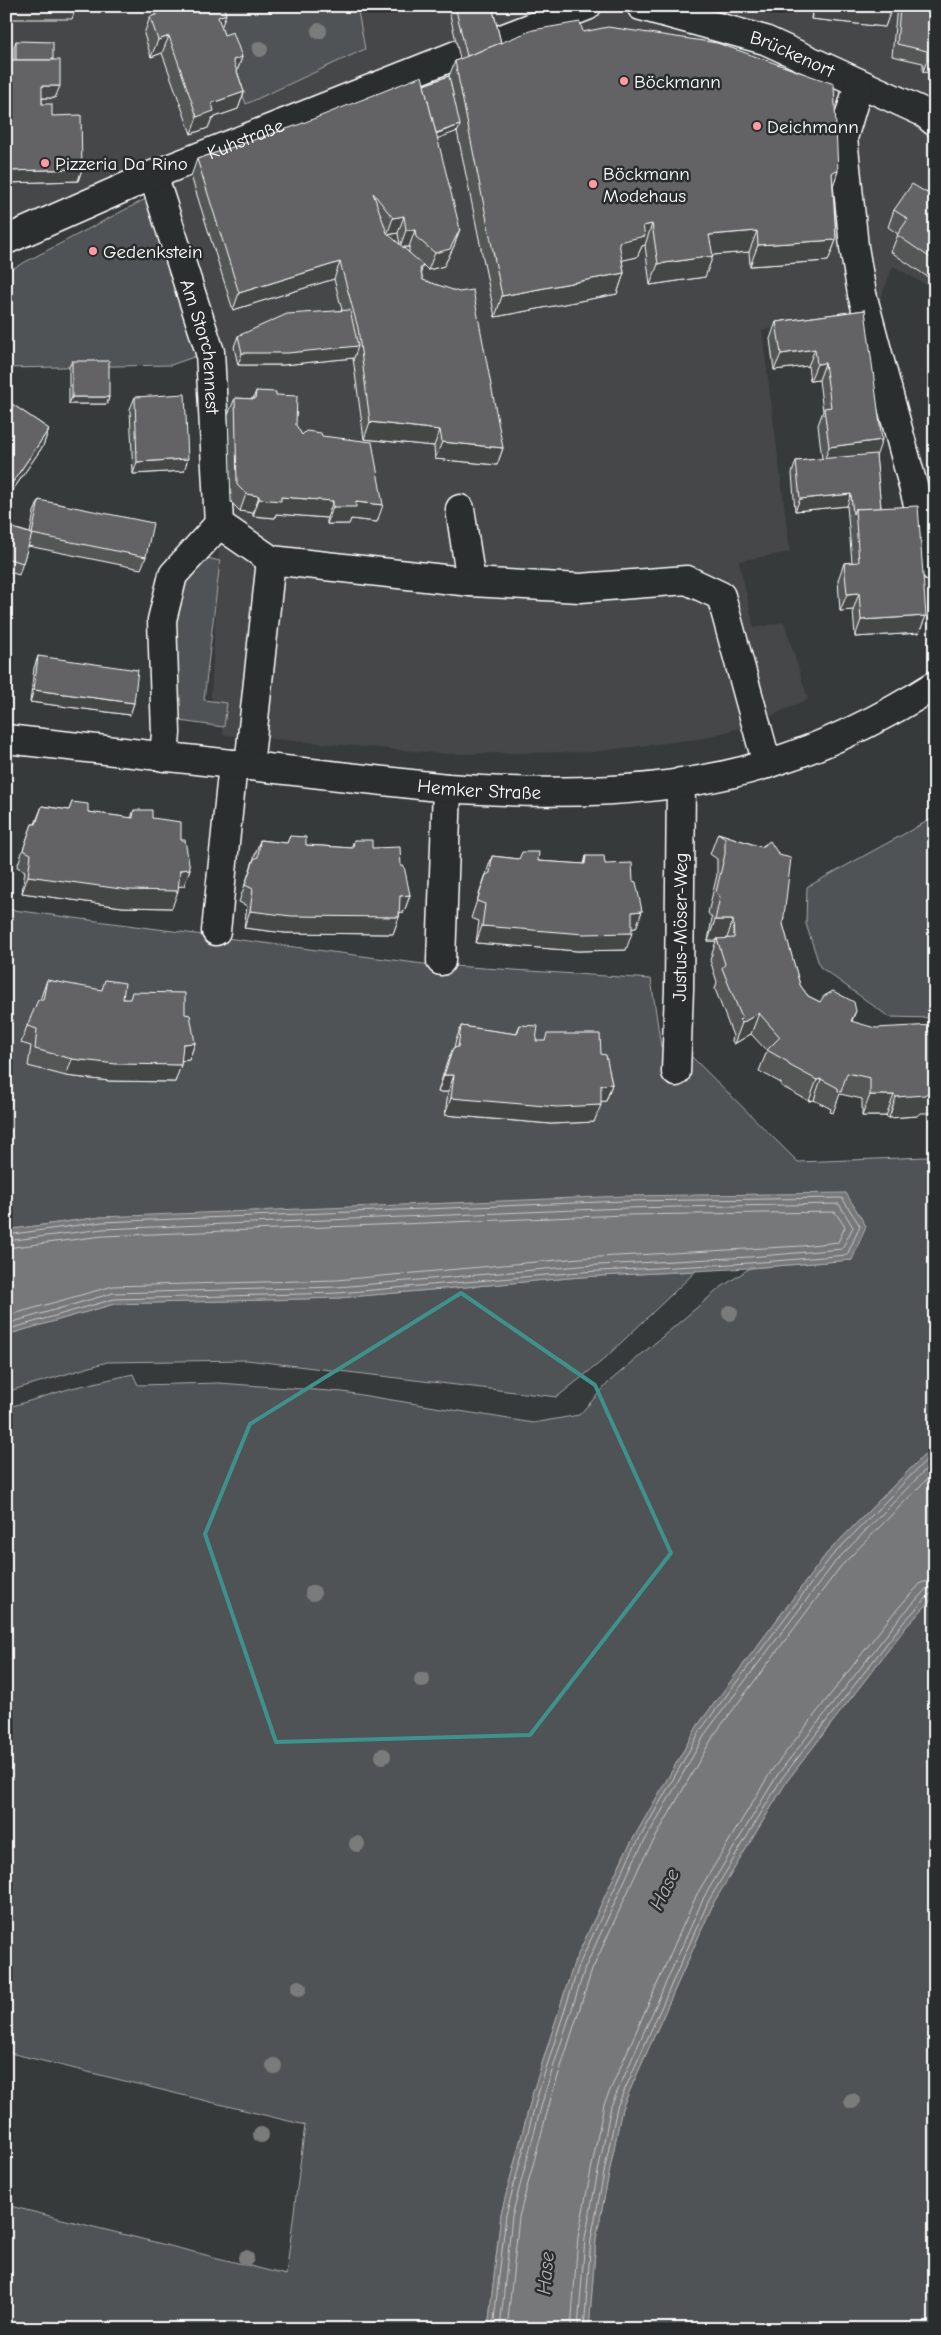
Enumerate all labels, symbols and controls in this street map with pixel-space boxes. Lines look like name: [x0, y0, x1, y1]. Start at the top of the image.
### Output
street label: Brückenort: [748, 26, 838, 82]
place label: Böckmann: [634, 71, 721, 93]
marker: Böckmann: [618, 75, 630, 87]
street label: Kuhstraße: [204, 114, 287, 164]
place label: Deichmann: [767, 116, 859, 138]
marker: Deichmann: [751, 120, 763, 132]
place label: Pizzeria Da Rino: [55, 153, 188, 175]
marker: Pizzeria Da Rino: [39, 157, 51, 169]
place label: Böckmann Modehaus: [603, 163, 690, 207]
marker: Böckmann Modehaus: [587, 178, 599, 190]
place label: Gedenkstein: [103, 241, 203, 263]
marker: Gedenkstein: [87, 245, 99, 257]
street label: Am Storchennest: [175, 276, 223, 415]
street label: Hemker Straße: [416, 775, 541, 804]
street label: Justus-Möser-Weg: [669, 852, 692, 1002]
water label: Hase: [645, 1865, 684, 1914]
water label: Hase: [532, 2251, 559, 2296]

